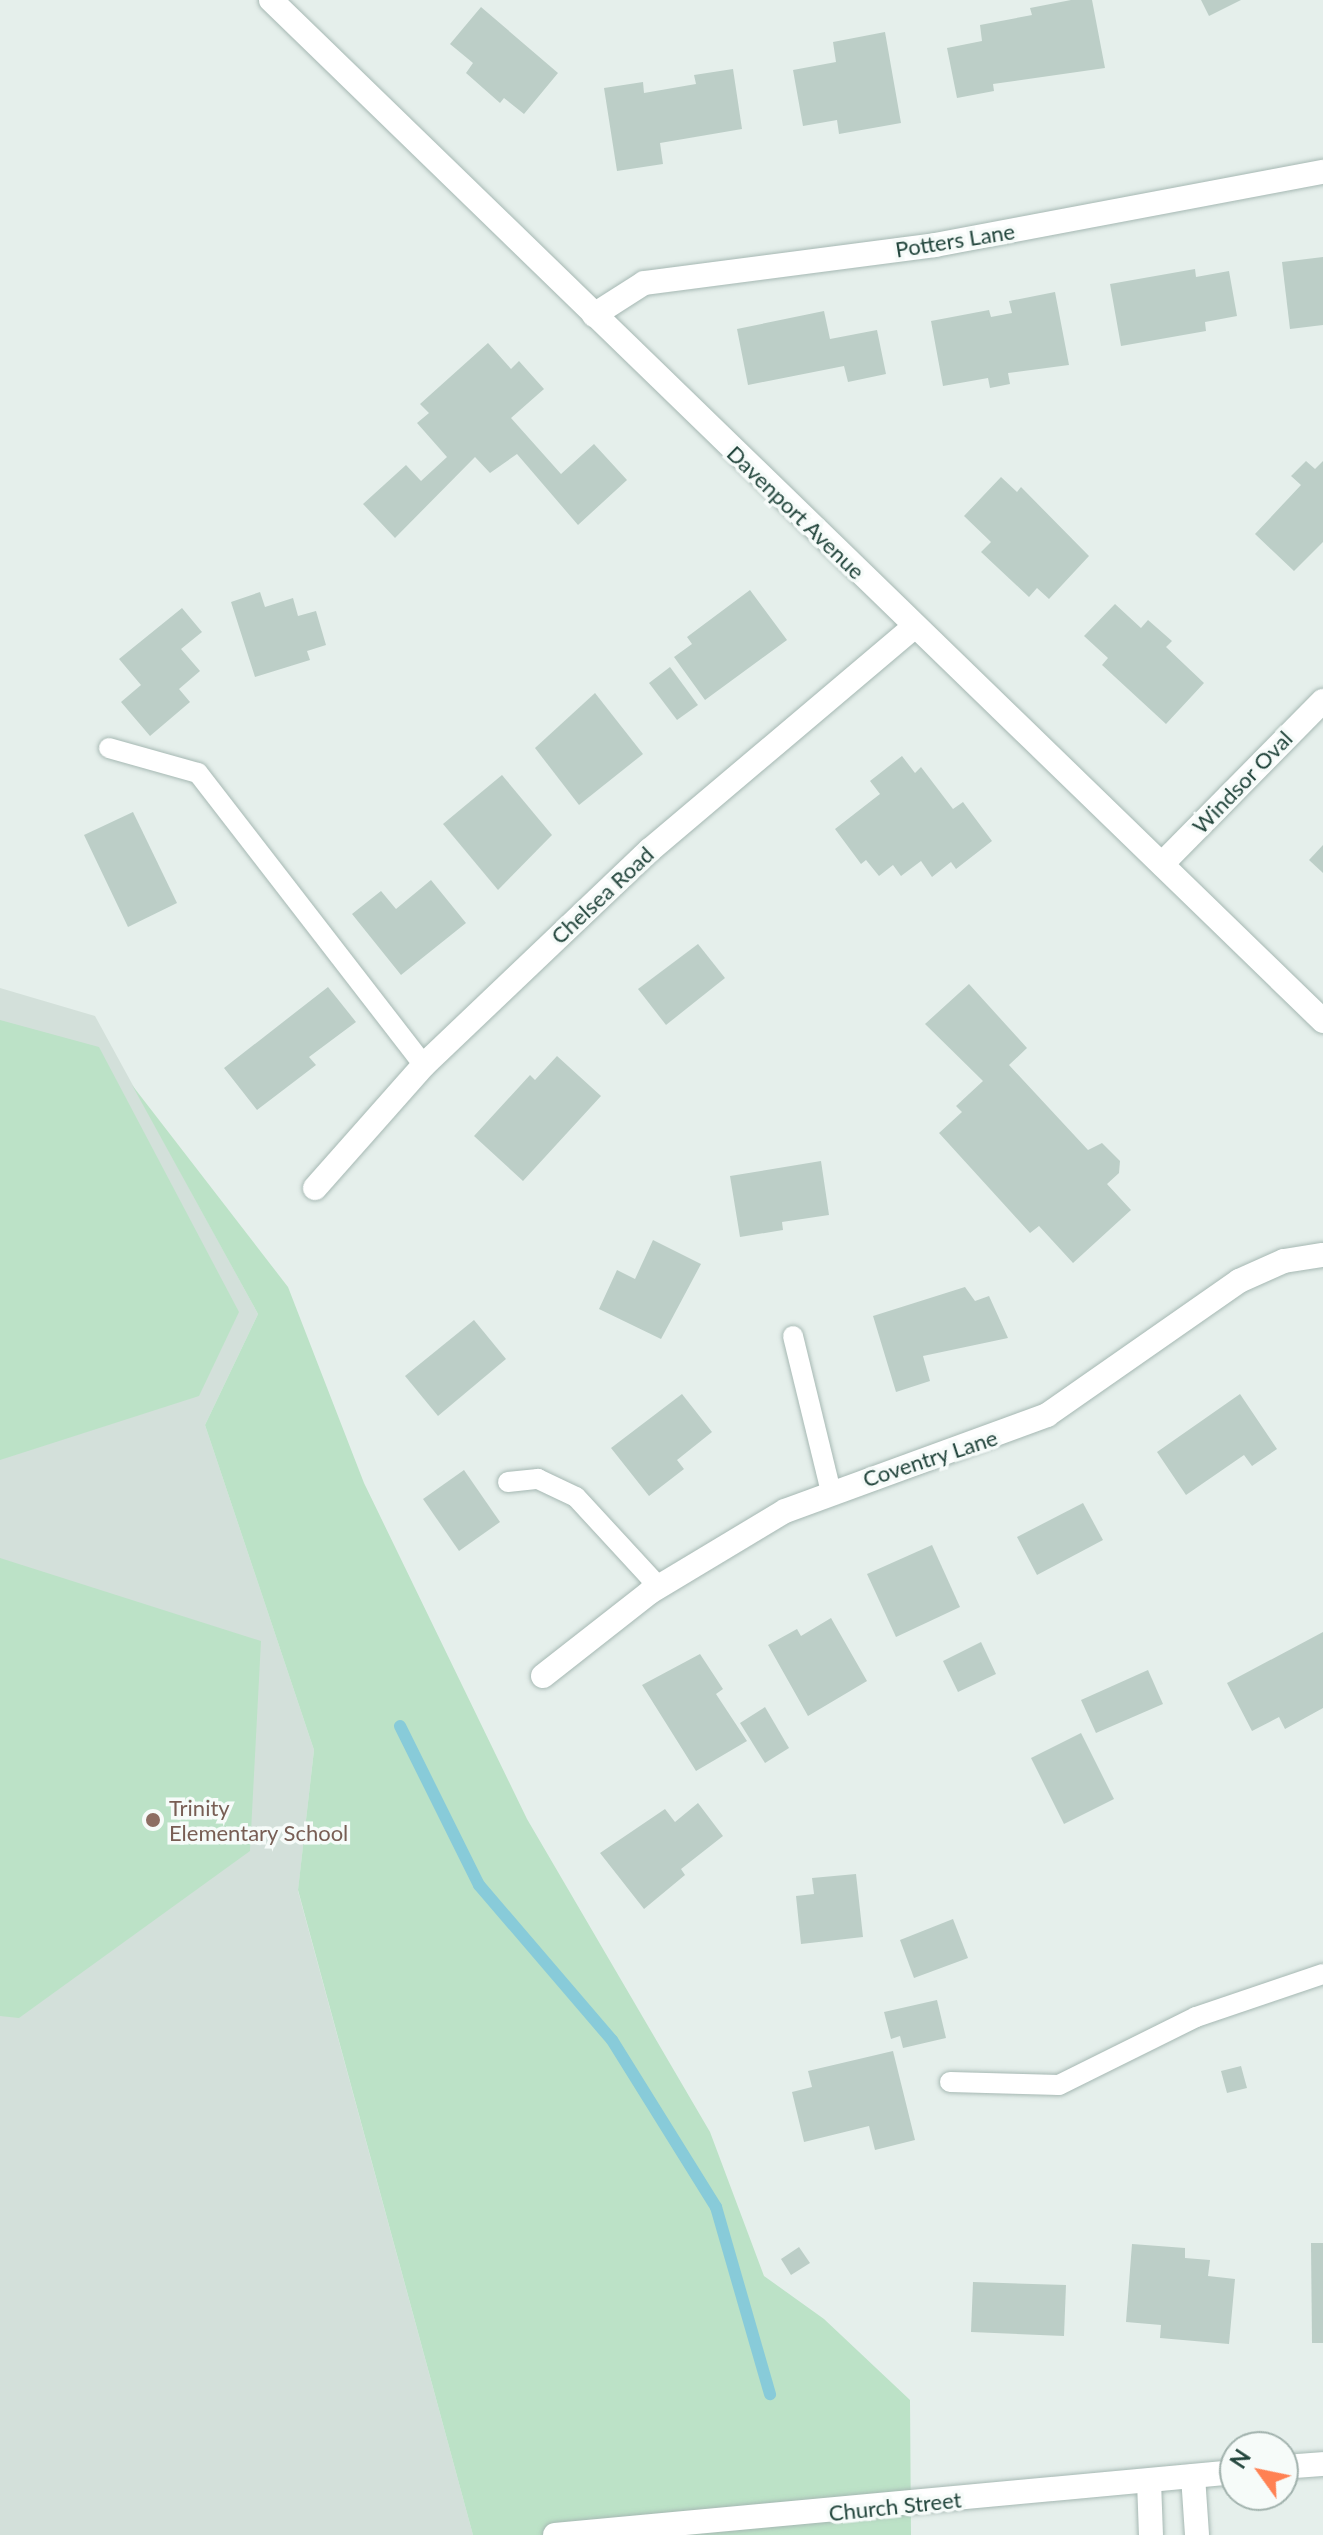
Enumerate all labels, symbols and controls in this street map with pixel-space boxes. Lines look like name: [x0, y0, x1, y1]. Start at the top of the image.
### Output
street label: Potters Lane: [893, 218, 1017, 262]
street label: Davenport Avenue: [722, 440, 870, 584]
street label: Windsor Oval: [1186, 725, 1298, 839]
street label: Chelsea Road: [545, 841, 659, 949]
street label: Coventry Lane: [859, 1424, 1001, 1492]
place label: Trinity Elementary School: [169, 1794, 349, 1846]
marker: Trinity Elementary School: [144, 1811, 162, 1829]
north arrow: [1219, 2431, 1299, 2511]
text: N: [1224, 2444, 1256, 2473]
street label: Church Street: [827, 2486, 963, 2526]

